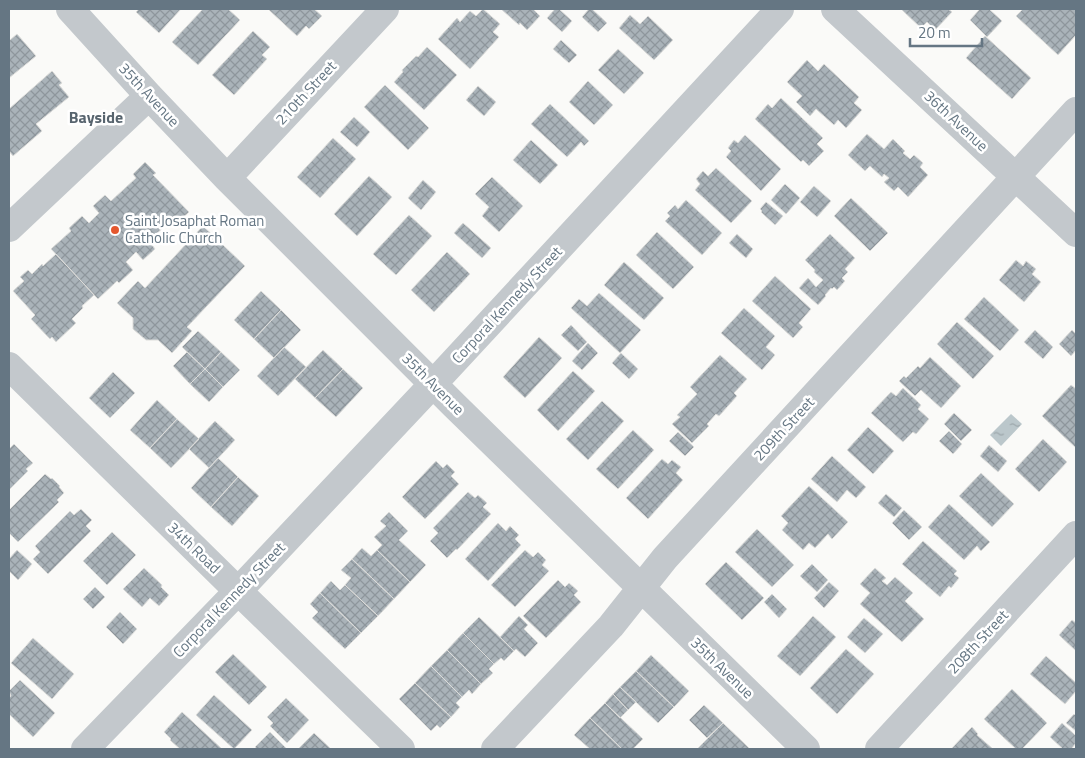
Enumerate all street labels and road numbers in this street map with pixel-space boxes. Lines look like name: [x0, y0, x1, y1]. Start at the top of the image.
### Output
street label: 210th Street: [270, 55, 342, 130]
street label: 35th Avenue: [114, 57, 185, 132]
street label: 36th Avenue: [919, 85, 994, 156]
street label: Corporal Kennedy Street: [446, 240, 568, 369]
street label: 35th Avenue: [397, 347, 470, 420]
street label: 209th Street: [748, 391, 820, 466]
street label: 34th Road: [163, 516, 226, 579]
street label: Corporal Kennedy Street: [167, 536, 291, 663]
street label: 208th Street: [942, 604, 1014, 679]
street label: 35th Avenue: [685, 631, 759, 704]

